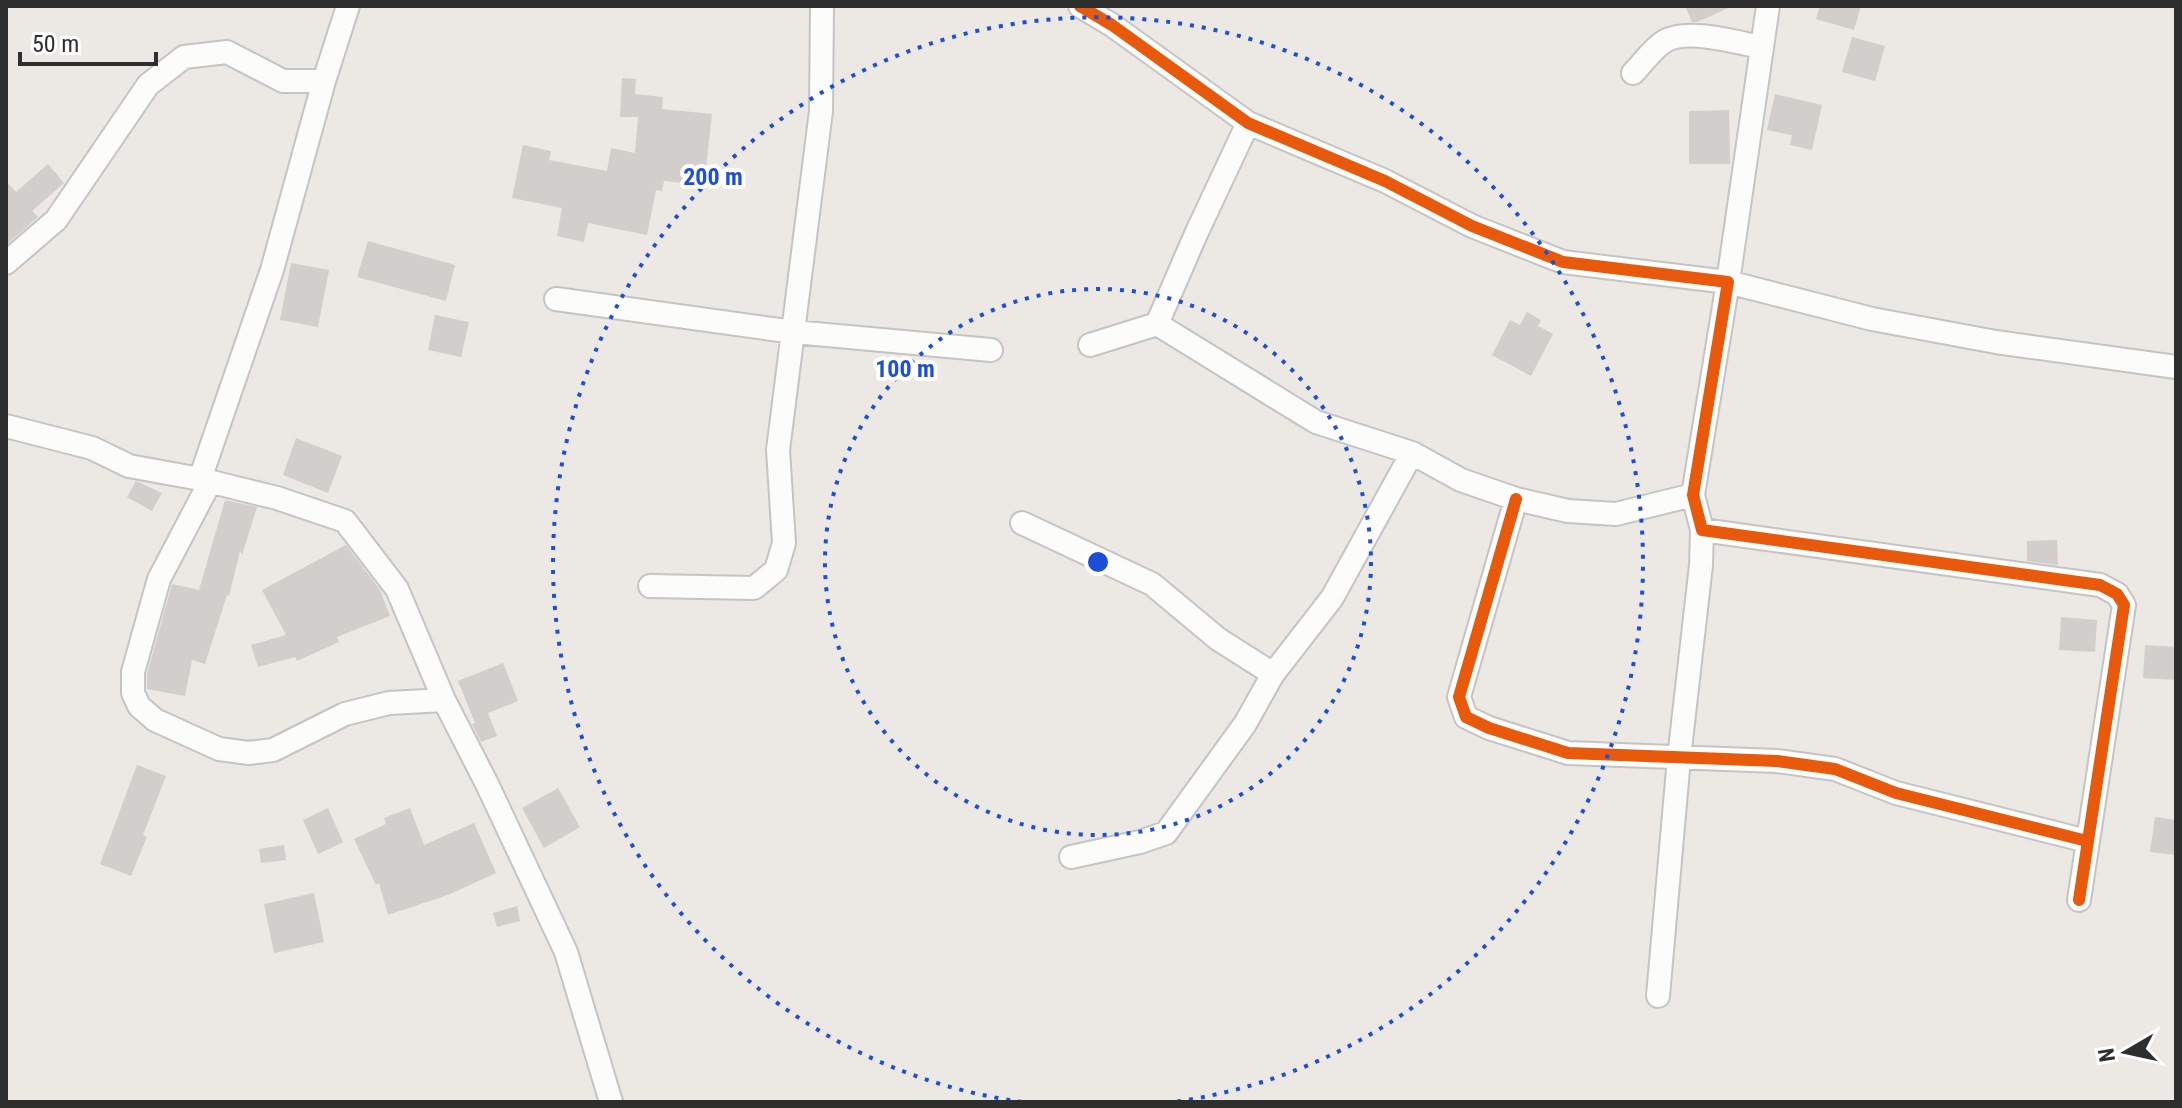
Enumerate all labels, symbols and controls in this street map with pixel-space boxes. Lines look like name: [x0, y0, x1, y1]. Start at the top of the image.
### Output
scale bar: [20, 16, 156, 66]
text: 50 m: [32, 30, 79, 58]
text: 200 m: [683, 163, 743, 191]
text: 100 m: [875, 355, 935, 383]
centre of rings: [1084, 548, 1112, 576]
north arrow: [2086, 1012, 2166, 1092]
text: N: [2093, 1046, 2120, 1064]

